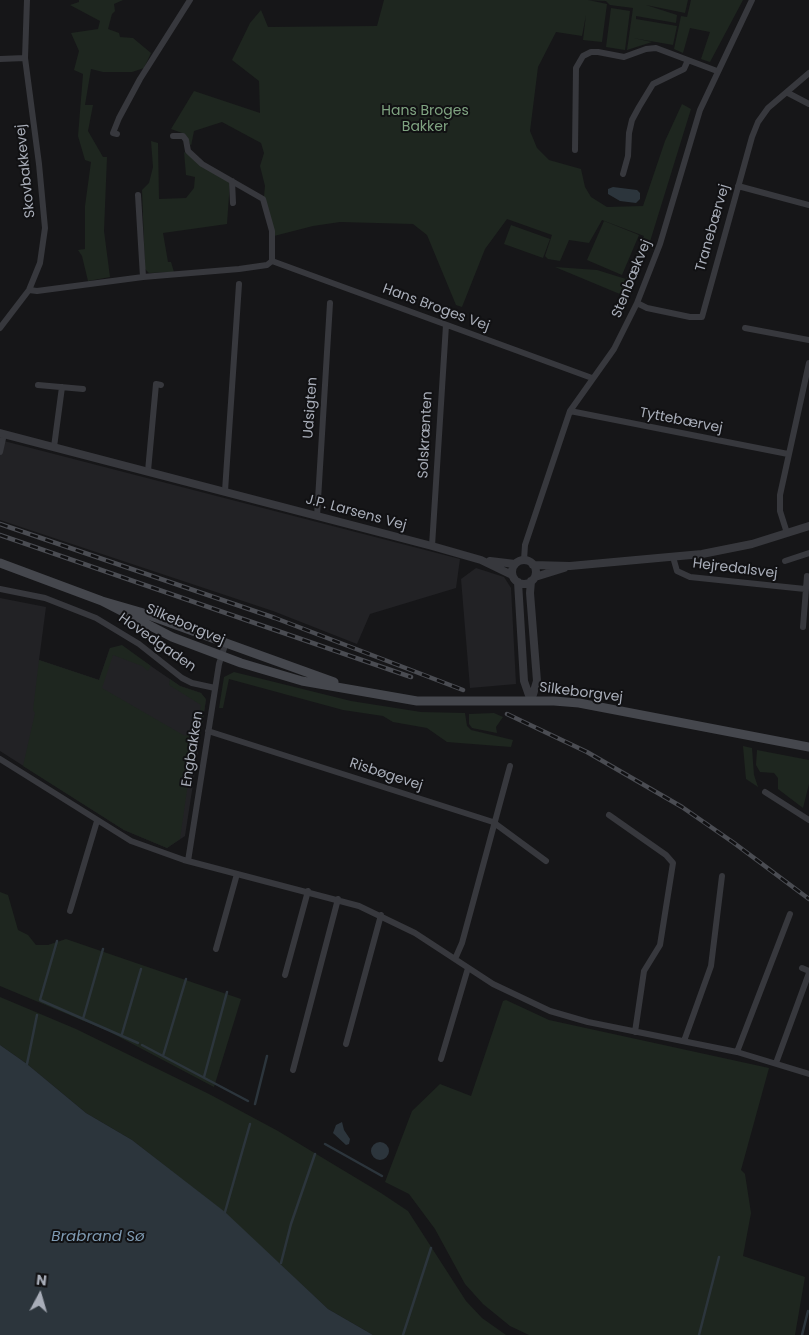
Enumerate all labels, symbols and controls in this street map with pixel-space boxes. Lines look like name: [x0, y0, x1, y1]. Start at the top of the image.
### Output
park label: Hans Broges Bakker: [381, 103, 469, 136]
street label: Skovbakkevej: [13, 123, 39, 219]
street label: Tranebærvej: [693, 182, 733, 274]
street label: Stenbækvej: [609, 237, 655, 321]
street label: Hans Broges Vej: [380, 281, 492, 335]
street label: Udsigten: [300, 377, 322, 439]
street label: Solskrænten: [415, 391, 437, 479]
street label: Tyttebærvej: [638, 405, 724, 437]
street label: J.P. Larsens Vej: [304, 491, 408, 535]
street label: Hejredalsvej: [692, 555, 778, 583]
street label: Silkeborgvej: [143, 601, 227, 649]
street label: Hovedgaden: [115, 610, 199, 676]
street label: Silkeborgvej: [538, 680, 624, 706]
street label: Engbakken: [179, 710, 207, 788]
street label: Risbøgevej: [347, 755, 425, 795]
water label: Brabrand Sø: [51, 1228, 145, 1246]
north arrow: [15, 1270, 65, 1320]
text: N: [35, 1270, 48, 1291]

